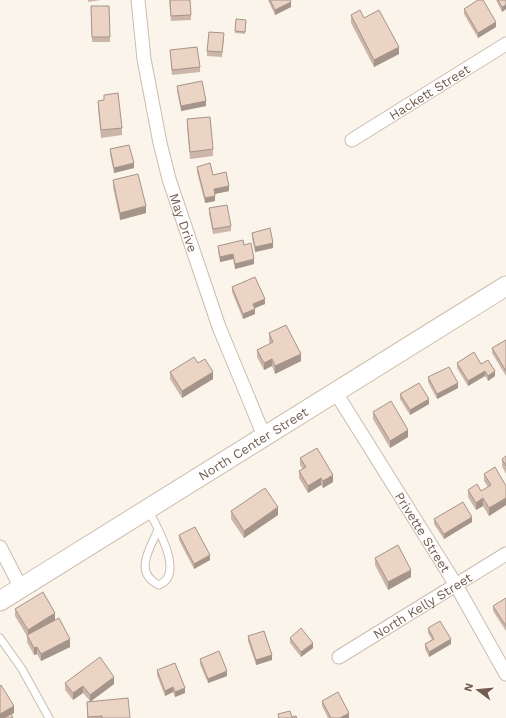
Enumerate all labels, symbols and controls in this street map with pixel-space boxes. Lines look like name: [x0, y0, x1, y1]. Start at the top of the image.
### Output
street label: Hackett Street: [386, 61, 473, 123]
street label: May Drive: [167, 191, 201, 254]
street label: North Center Street: [195, 404, 311, 483]
street label: Privette Street: [392, 489, 454, 576]
street label: North Kelly Street: [370, 569, 475, 642]
north arrow: [458, 670, 498, 710]
text: N: [461, 682, 476, 693]

